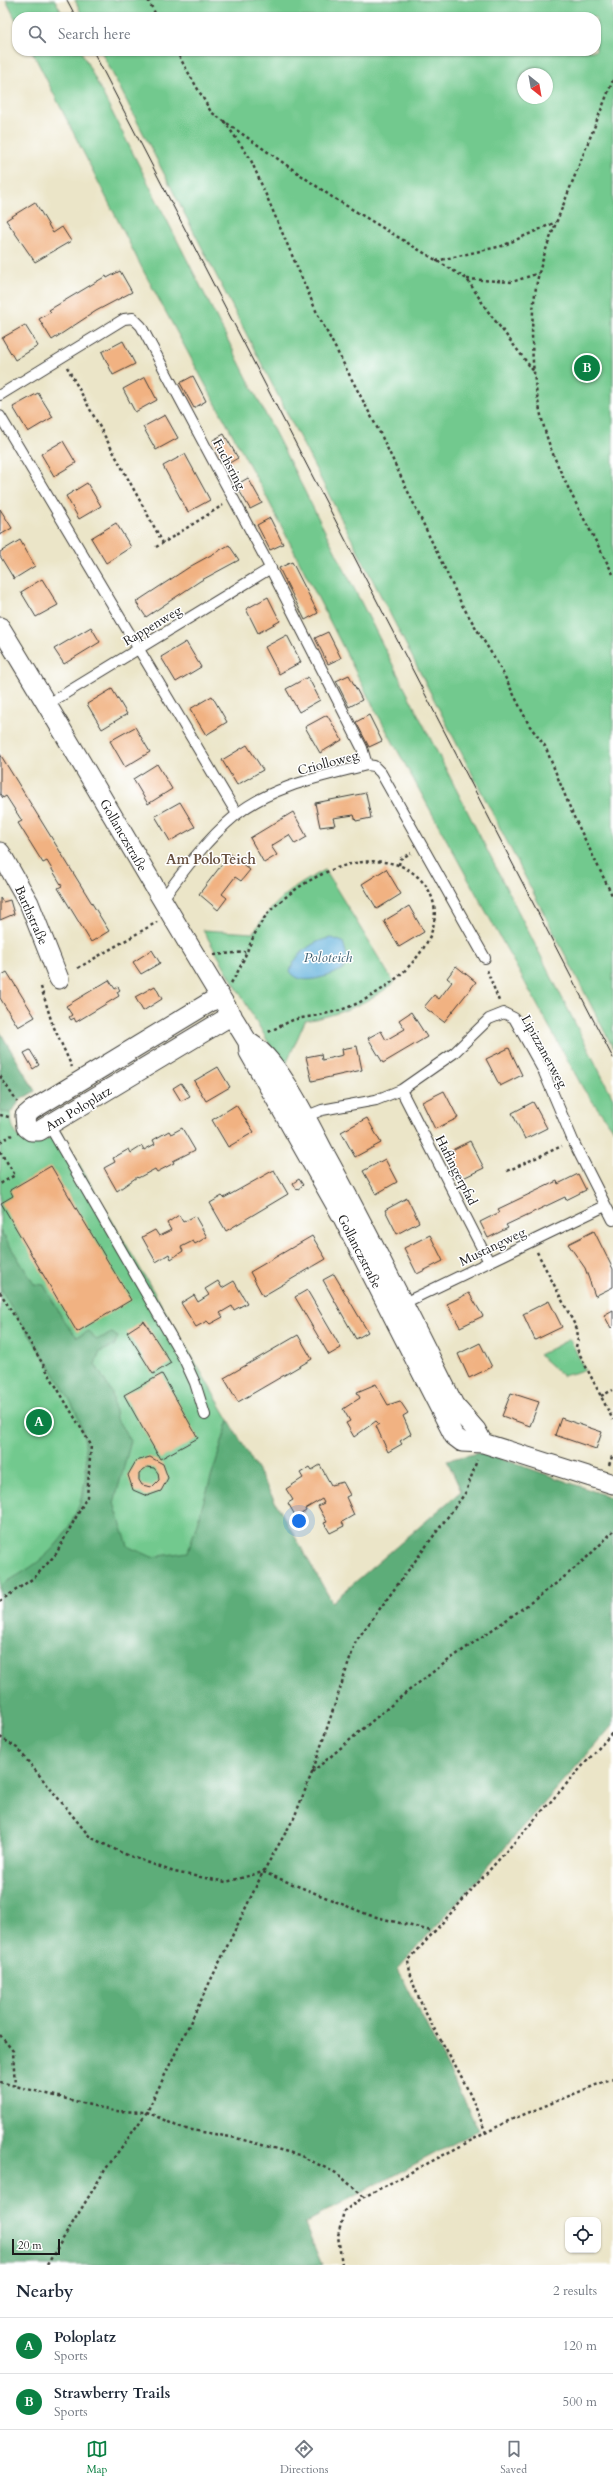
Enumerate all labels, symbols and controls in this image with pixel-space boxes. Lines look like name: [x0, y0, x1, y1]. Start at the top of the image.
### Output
search box: [12, 12, 601, 56]
icon: search: [26, 23, 48, 45]
text: Search here: [58, 24, 131, 44]
north arrow: [517, 68, 553, 104]
pin: B: [574, 353, 600, 383]
street label: Fuchsring: [208, 436, 250, 494]
street label: Rappenweg: [120, 601, 186, 650]
street label: Criolloweg: [296, 746, 362, 780]
street label: Gollanczstraße: [95, 796, 151, 875]
district label: Am PoloTeich: [166, 850, 256, 869]
street label: Barthstraße: [10, 883, 52, 948]
water label: Poloteich: [304, 948, 353, 967]
street label: Lipizzanerweg: [517, 1012, 572, 1092]
street label: Am Poloplatz: [42, 1082, 115, 1136]
street label: Haflingerpfad: [431, 1132, 481, 1209]
street label: Gollanczstraße: [333, 1211, 386, 1292]
street label: Mustangweg: [456, 1223, 529, 1271]
pin: A: [26, 1407, 52, 1437]
your location: [289, 1511, 309, 1531]
map controls: [565, 2217, 601, 2253]
button: locate: [565, 2217, 601, 2253]
scale bar: [12, 2237, 60, 2256]
text: 20 m: [18, 2238, 42, 2253]
text: Nearby: [16, 2280, 73, 2303]
text: 2 results: [553, 2282, 597, 2300]
text: Poloplatz: [54, 2327, 116, 2347]
text: A: [24, 2337, 34, 2355]
text: 120 m: [563, 2337, 597, 2355]
text: Sports: [54, 2347, 88, 2365]
text: Strawberry Trails: [54, 2383, 170, 2403]
text: B: [24, 2393, 34, 2411]
text: 500 m: [563, 2393, 597, 2411]
text: Sports: [54, 2403, 88, 2421]
tab: Map: [86, 2438, 108, 2477]
tab: Directions: [280, 2438, 328, 2477]
tab: Saved: [500, 2438, 527, 2477]

